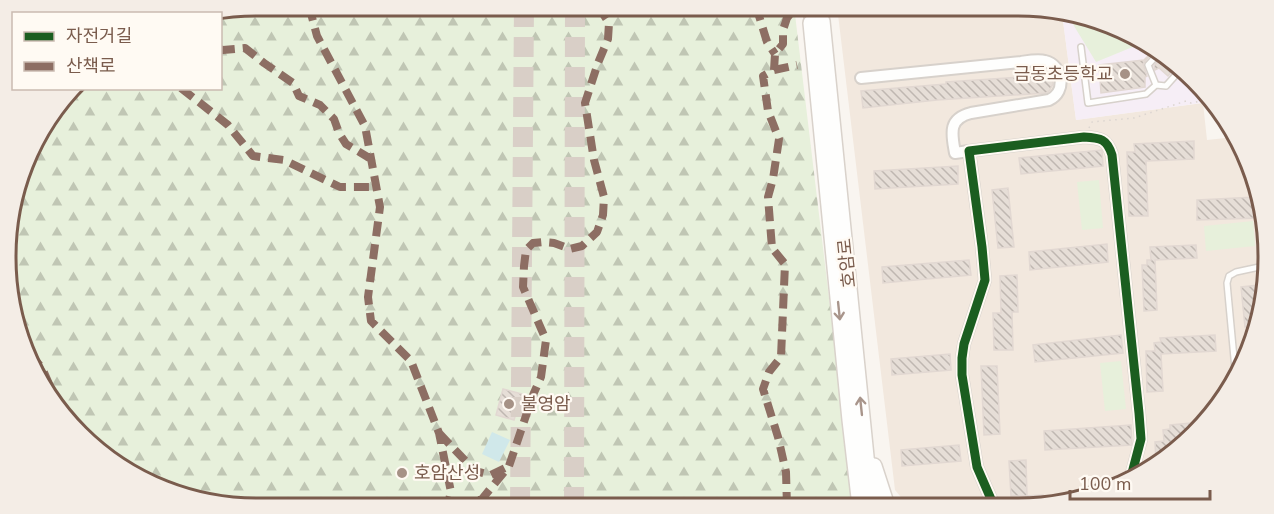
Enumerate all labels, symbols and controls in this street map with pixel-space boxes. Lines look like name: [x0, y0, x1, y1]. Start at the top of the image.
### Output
legend: [12, 12, 222, 90]
text: 자전거길: [66, 24, 132, 48]
text: 산책로: [66, 54, 116, 78]
place label: 금동초등학교: [1014, 62, 1113, 86]
marker: 금동초등학교: [1118, 67, 1132, 81]
street label: 호암로: [832, 237, 862, 289]
one-way arrow: [834, 300, 845, 320]
place label: 불영암: [521, 392, 571, 416]
marker: 불영암: [502, 397, 516, 411]
one-way arrow: [855, 397, 866, 417]
place label: 호암산성: [414, 461, 480, 485]
scale bar: [1070, 463, 1210, 501]
marker: 호암산성: [395, 466, 409, 480]
text: 100 m: [1079, 472, 1131, 496]

